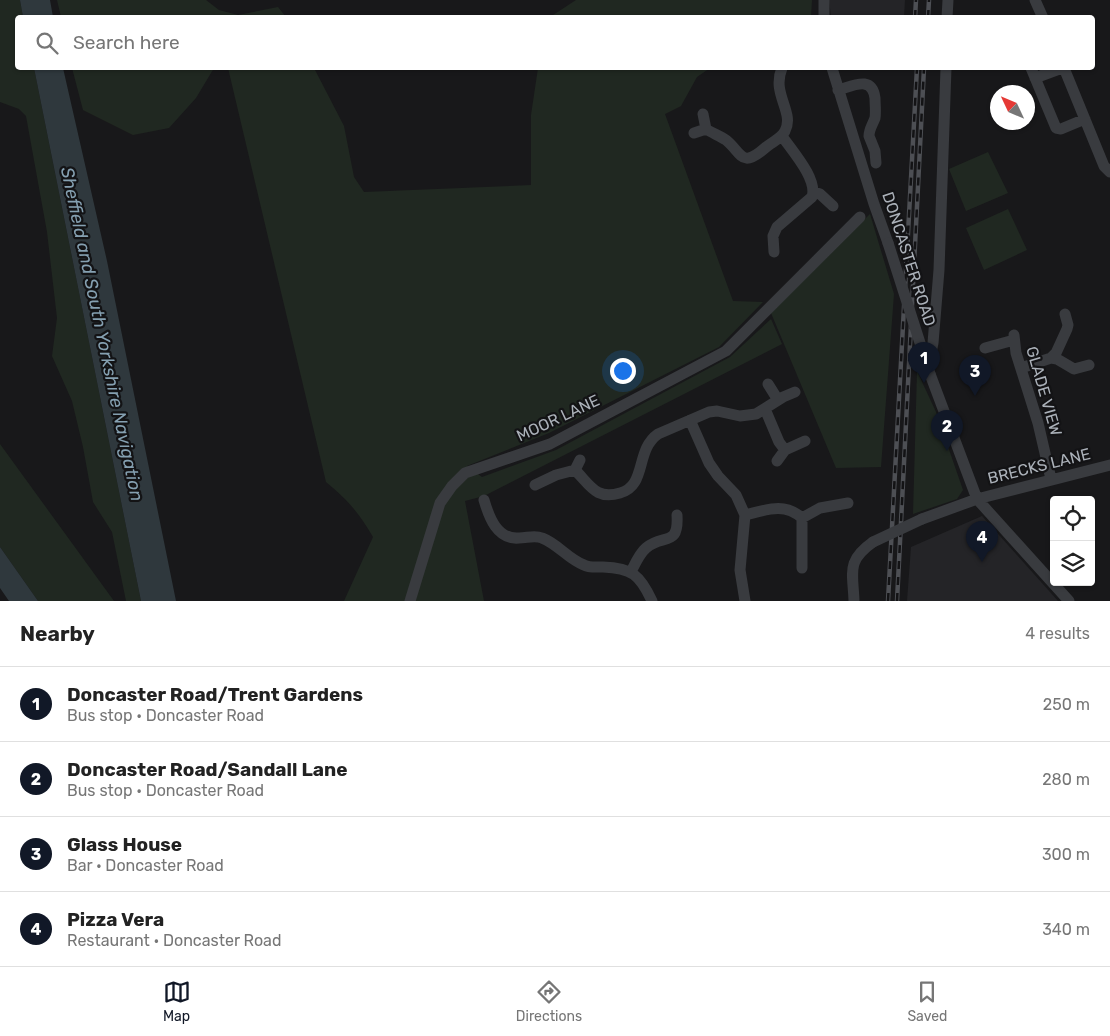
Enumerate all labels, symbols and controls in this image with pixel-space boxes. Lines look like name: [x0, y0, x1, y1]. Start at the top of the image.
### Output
search box: [15, 15, 1095, 70]
icon: search: [33, 29, 61, 57]
text: Search here: [73, 31, 180, 54]
north arrow: [990, 85, 1035, 130]
water label: Sheffield and South Yorkshire Navigation: [56, 165, 148, 503]
street label: DONCASTER ROAD: [878, 189, 940, 329]
pin: 1: [908, 342, 940, 383]
street label: GLADE VIEW: [1022, 344, 1066, 438]
pin: 3: [959, 355, 991, 396]
your location: [610, 358, 636, 384]
street label: MOOR LANE: [514, 391, 602, 445]
pin: 2: [931, 410, 963, 451]
street label: BRECKS LANE: [986, 444, 1092, 488]
map controls: [1050, 496, 1095, 586]
button: locate: [1050, 496, 1095, 541]
pin: 4: [966, 521, 998, 562]
button: layers: [1050, 541, 1095, 586]
text: Nearby: [20, 621, 95, 646]
text: 4 results: [1025, 624, 1090, 643]
text: Doncaster Road/Trent Gardens: [67, 683, 363, 706]
text: 1: [32, 695, 40, 714]
text: 250 m: [1043, 695, 1090, 714]
text: Bus stop · Doncaster Road: [67, 706, 264, 725]
text: Doncaster Road/Sandall Lane: [67, 758, 348, 781]
text: 2: [31, 770, 41, 789]
text: 280 m: [1042, 770, 1090, 789]
text: Bus stop · Doncaster Road: [67, 781, 264, 800]
text: Glass House: [67, 833, 182, 856]
text: 3: [31, 845, 41, 864]
text: 300 m: [1042, 845, 1090, 864]
text: Bar · Doncaster Road: [67, 856, 224, 875]
text: Pizza Vera: [67, 908, 164, 931]
text: 4: [31, 920, 41, 939]
text: 340 m: [1042, 920, 1090, 939]
text: Restaurant · Doncaster Road: [67, 931, 281, 950]
tab: Map: [163, 978, 191, 1025]
tab: Directions: [516, 978, 582, 1025]
tab: Saved: [907, 978, 947, 1025]

